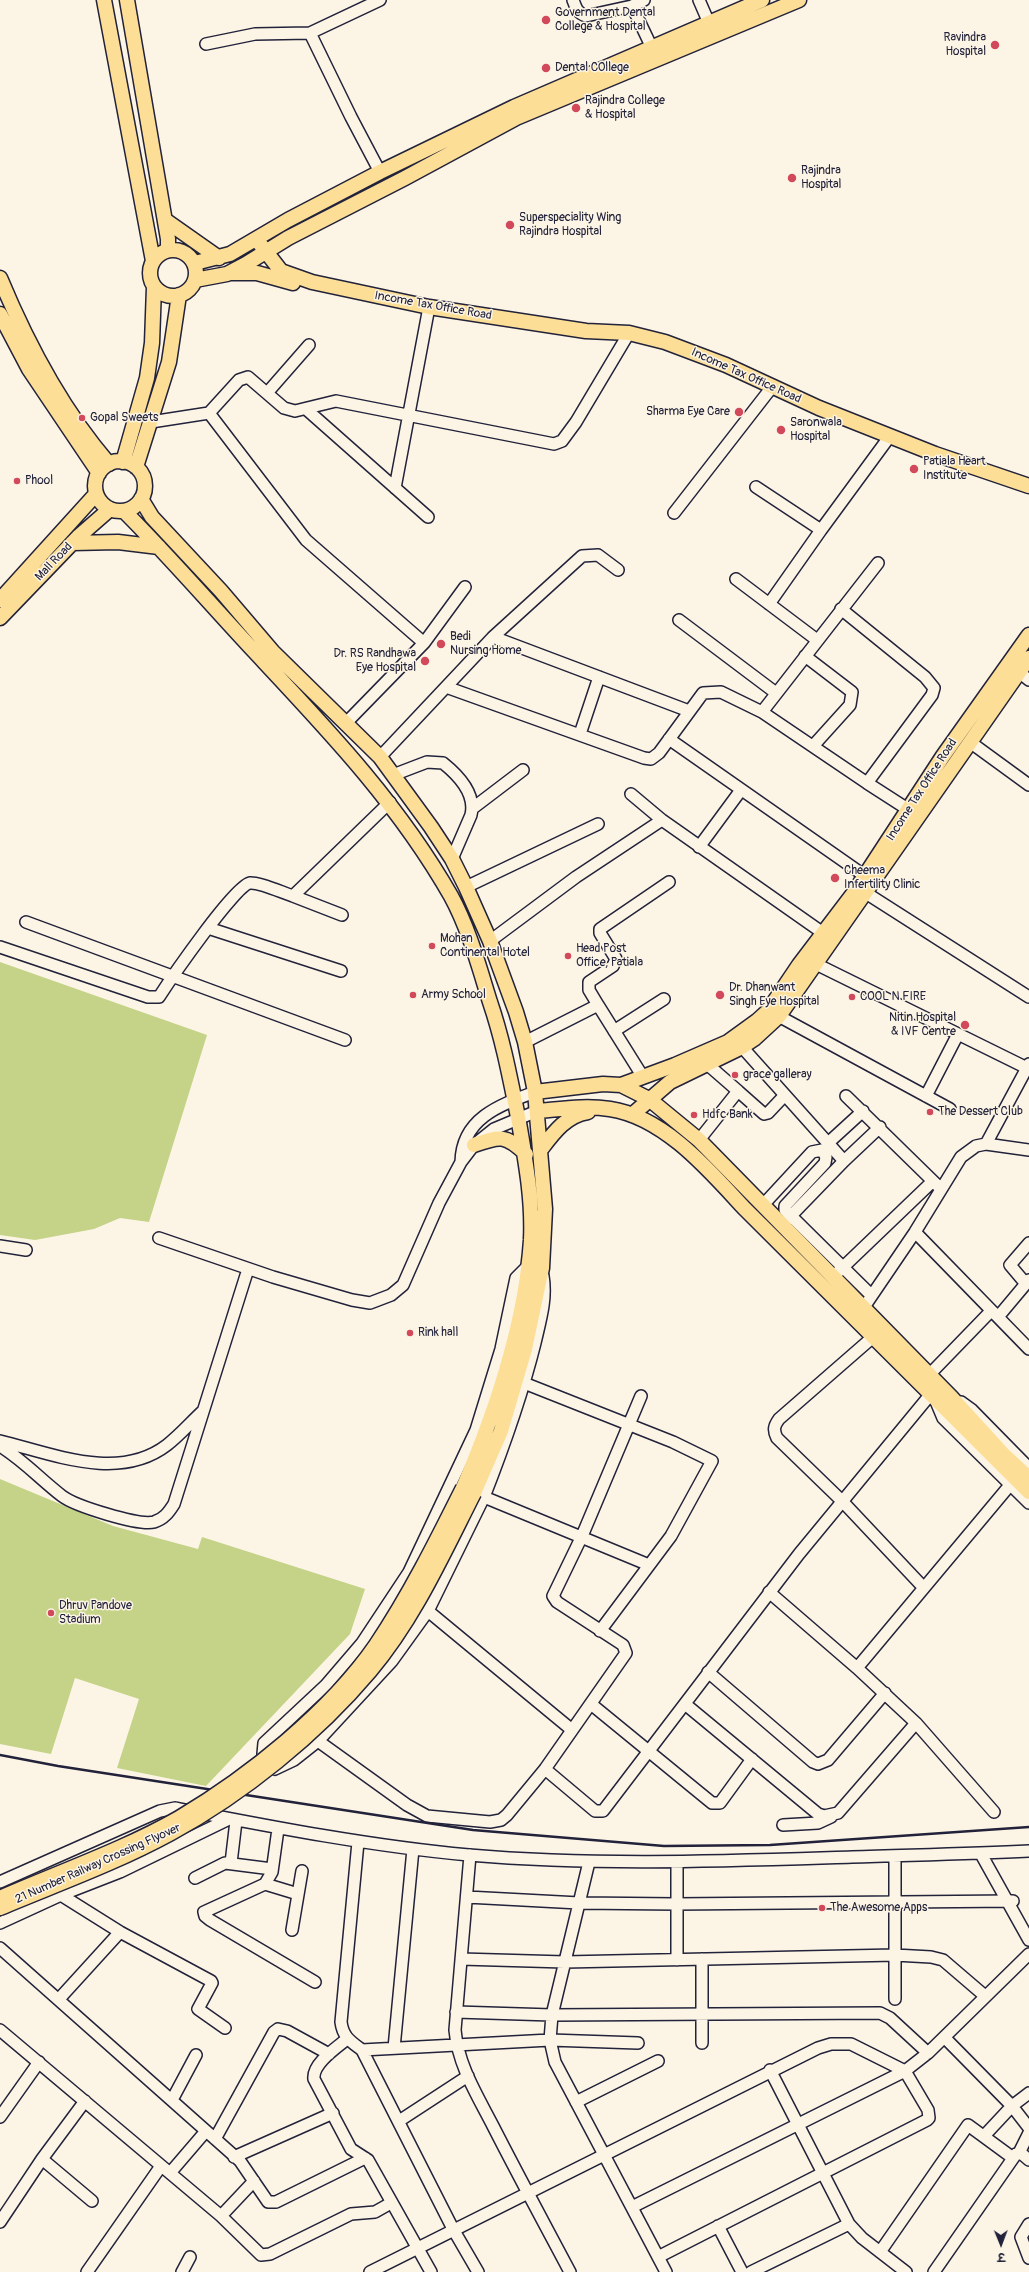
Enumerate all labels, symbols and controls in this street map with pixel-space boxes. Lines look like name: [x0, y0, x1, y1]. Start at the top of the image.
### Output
place label: Government Dental College & Hospital: [555, 6, 655, 34]
marker: Government Dental College & Hospital: [540, 14, 552, 26]
place label: Ravindra Hospital: [944, 31, 986, 59]
marker: Ravindra Hospital: [989, 39, 1001, 51]
place label: Dental COllege: [555, 61, 629, 75]
marker: Dental COllege: [540, 62, 552, 74]
place label: Rajindra College & Hospital: [585, 94, 665, 122]
marker: Rajindra College & Hospital: [570, 102, 582, 114]
place label: Rajindra Hospital: [801, 164, 841, 192]
marker: Rajindra Hospital: [786, 172, 798, 184]
place label: Superspeciality Wing Rajindra Hospital: [519, 211, 621, 239]
marker: Superspeciality Wing Rajindra Hospital: [504, 219, 516, 231]
street label: Income Tax Office Road: [373, 289, 493, 323]
street label: Income Tax Office Road: [689, 345, 803, 407]
place label: Sharma Eye Care: [646, 405, 730, 419]
marker: Sharma Eye Care: [733, 406, 745, 418]
place label: Gopal Sweets: [90, 411, 158, 425]
marker: Gopal Sweets: [77, 413, 87, 423]
place label: Saronwala Hospital: [790, 416, 842, 444]
marker: Saronwala Hospital: [775, 424, 787, 436]
place label: Patiala Heart Institute: [923, 455, 986, 483]
marker: Patiala Heart Institute: [908, 463, 920, 475]
place label: Phool: [25, 474, 53, 488]
marker: Phool: [12, 476, 22, 486]
street label: Mall Road: [32, 540, 76, 584]
place label: Bedi Nursing Home: [450, 630, 521, 658]
marker: Bedi Nursing Home: [435, 638, 447, 650]
place label: Dr. RS Randhawa Eye Hospital: [333, 647, 416, 675]
marker: Dr. RS Randhawa Eye Hospital: [419, 655, 431, 667]
street label: Income Tax Office Road: [884, 736, 960, 844]
place label: Cheema Infertility Clinic: [844, 864, 920, 892]
marker: Cheema Infertility Clinic: [829, 872, 841, 884]
place label: Mohan Continental Hotel: [440, 932, 530, 960]
marker: Mohan Continental Hotel: [427, 941, 437, 951]
place label: Head Post Office, Patiala: [576, 942, 643, 970]
marker: Head Post Office, Patiala: [563, 951, 573, 961]
place label: Dr. Dhanwant Singh Eye Hospital: [729, 981, 819, 1009]
place label: Army School: [421, 988, 486, 1002]
marker: Dr. Dhanwant Singh Eye Hospital: [714, 989, 726, 1001]
marker: Army School: [408, 990, 418, 1000]
place label: COOL N FIRE: [860, 990, 926, 1004]
marker: COOL N FIRE: [847, 992, 857, 1002]
place label: Nitin Hospital & IVF Centre: [889, 1011, 956, 1039]
marker: Nitin Hospital & IVF Centre: [959, 1019, 971, 1031]
place label: grace galleray: [743, 1068, 812, 1082]
marker: grace galleray: [730, 1070, 740, 1080]
place label: The Dessert Club: [938, 1105, 1023, 1119]
marker: The Dessert Club: [925, 1107, 935, 1117]
place label: Hdfc Bank: [702, 1108, 753, 1122]
marker: Hdfc Bank: [689, 1110, 699, 1120]
place label: Rink hall: [418, 1326, 458, 1340]
marker: Rink hall: [405, 1328, 415, 1338]
place label: Dhruv Pandove Stadium: [59, 1599, 132, 1627]
marker: Dhruv Pandove Stadium: [46, 1608, 56, 1618]
street label: 21 Number Railway Crossing Flyover: [13, 1821, 183, 1907]
place label: The Awesome Apps: [830, 1901, 927, 1915]
marker: The Awesome Apps: [817, 1903, 827, 1913]
north arrow: [981, 2224, 1021, 2264]
text: उ: [997, 2250, 1005, 2263]

